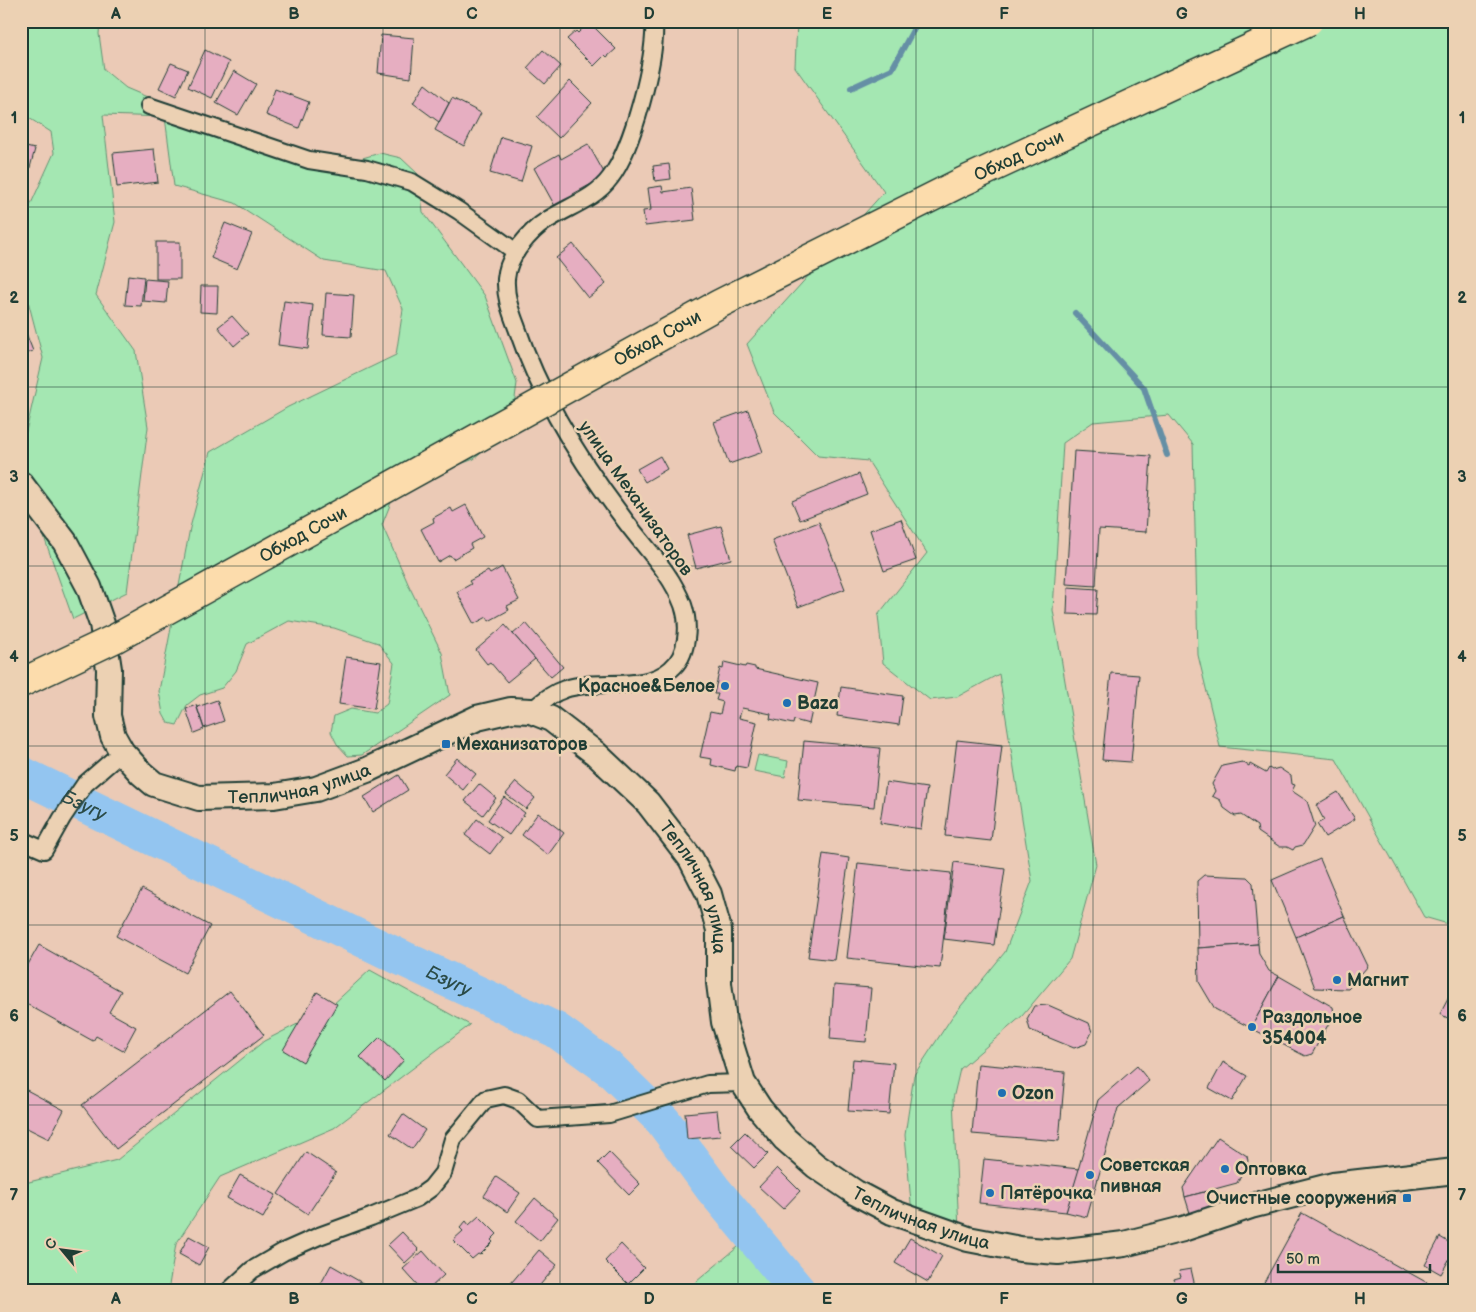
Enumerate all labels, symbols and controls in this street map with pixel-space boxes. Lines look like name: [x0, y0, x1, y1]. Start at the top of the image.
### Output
text: A: [110, 5, 121, 24]
text: B: [288, 5, 300, 24]
text: C: [466, 5, 478, 24]
text: D: [643, 5, 655, 24]
text: E: [822, 5, 832, 24]
text: F: [999, 5, 1009, 24]
text: G: [1176, 5, 1188, 24]
text: H: [1354, 5, 1366, 24]
text: 1: [11, 109, 17, 128]
text: 1: [1459, 109, 1465, 128]
street label: Обход Сочи: [971, 126, 1067, 186]
text: 2: [9, 289, 19, 308]
text: 2: [1457, 289, 1467, 308]
street label: Обход Сочи: [610, 306, 705, 371]
street label: улица Механизаторов: [574, 417, 697, 580]
text: 3: [9, 468, 19, 487]
text: 3: [1457, 468, 1467, 487]
street label: Обход Сочи: [256, 502, 351, 567]
text: 4: [9, 648, 19, 667]
text: 4: [1457, 648, 1467, 667]
place label: Красное&Белое: [578, 676, 715, 697]
marker: Красное&Белое: [719, 680, 731, 692]
place label: Baza: [797, 693, 839, 714]
marker: Baza: [781, 697, 793, 709]
place label: Механизаторов: [456, 734, 588, 755]
marker: Механизаторов: [440, 738, 452, 750]
street label: Тепличная улица: [228, 759, 374, 808]
water label: Бзугу: [57, 785, 111, 827]
street label: Тепличная улица: [655, 817, 729, 954]
text: 5: [9, 827, 19, 846]
text: 5: [1457, 827, 1467, 846]
water label: Бзугу: [422, 961, 476, 1002]
place label: Магнит: [1347, 970, 1409, 991]
marker: Магнит: [1331, 974, 1343, 986]
text: 6: [9, 1007, 19, 1026]
place label: Раздольное 354004: [1262, 1007, 1362, 1049]
text: 6: [1457, 1007, 1467, 1026]
marker: Раздольное 354004: [1246, 1021, 1258, 1033]
place label: Ozon: [1012, 1083, 1054, 1104]
marker: Ozon: [996, 1087, 1008, 1099]
place label: Советская пивная: [1100, 1155, 1190, 1197]
place label: Оптовка: [1235, 1159, 1307, 1180]
marker: Оптовка: [1219, 1163, 1231, 1175]
marker: Советская пивная: [1084, 1169, 1096, 1181]
street label: Тепличная улица: [848, 1183, 992, 1254]
place label: Пятёрочка: [1000, 1183, 1093, 1204]
text: 7: [10, 1186, 19, 1205]
text: 7: [1458, 1186, 1467, 1205]
marker: Пятёрочка: [984, 1187, 996, 1199]
place label: Очистные сооружения: [1206, 1188, 1397, 1209]
marker: Очистные сооружения: [1401, 1192, 1413, 1204]
north arrow: [38, 1224, 88, 1274]
text: С: [41, 1235, 61, 1252]
scale bar: [1278, 1242, 1431, 1274]
text: 50 m: [1286, 1250, 1320, 1269]
text: A: [110, 1290, 121, 1309]
text: B: [288, 1290, 300, 1309]
text: C: [466, 1290, 478, 1309]
text: D: [643, 1290, 655, 1309]
text: E: [822, 1290, 832, 1309]
text: F: [999, 1290, 1009, 1309]
text: G: [1176, 1290, 1188, 1309]
text: H: [1354, 1290, 1366, 1309]

